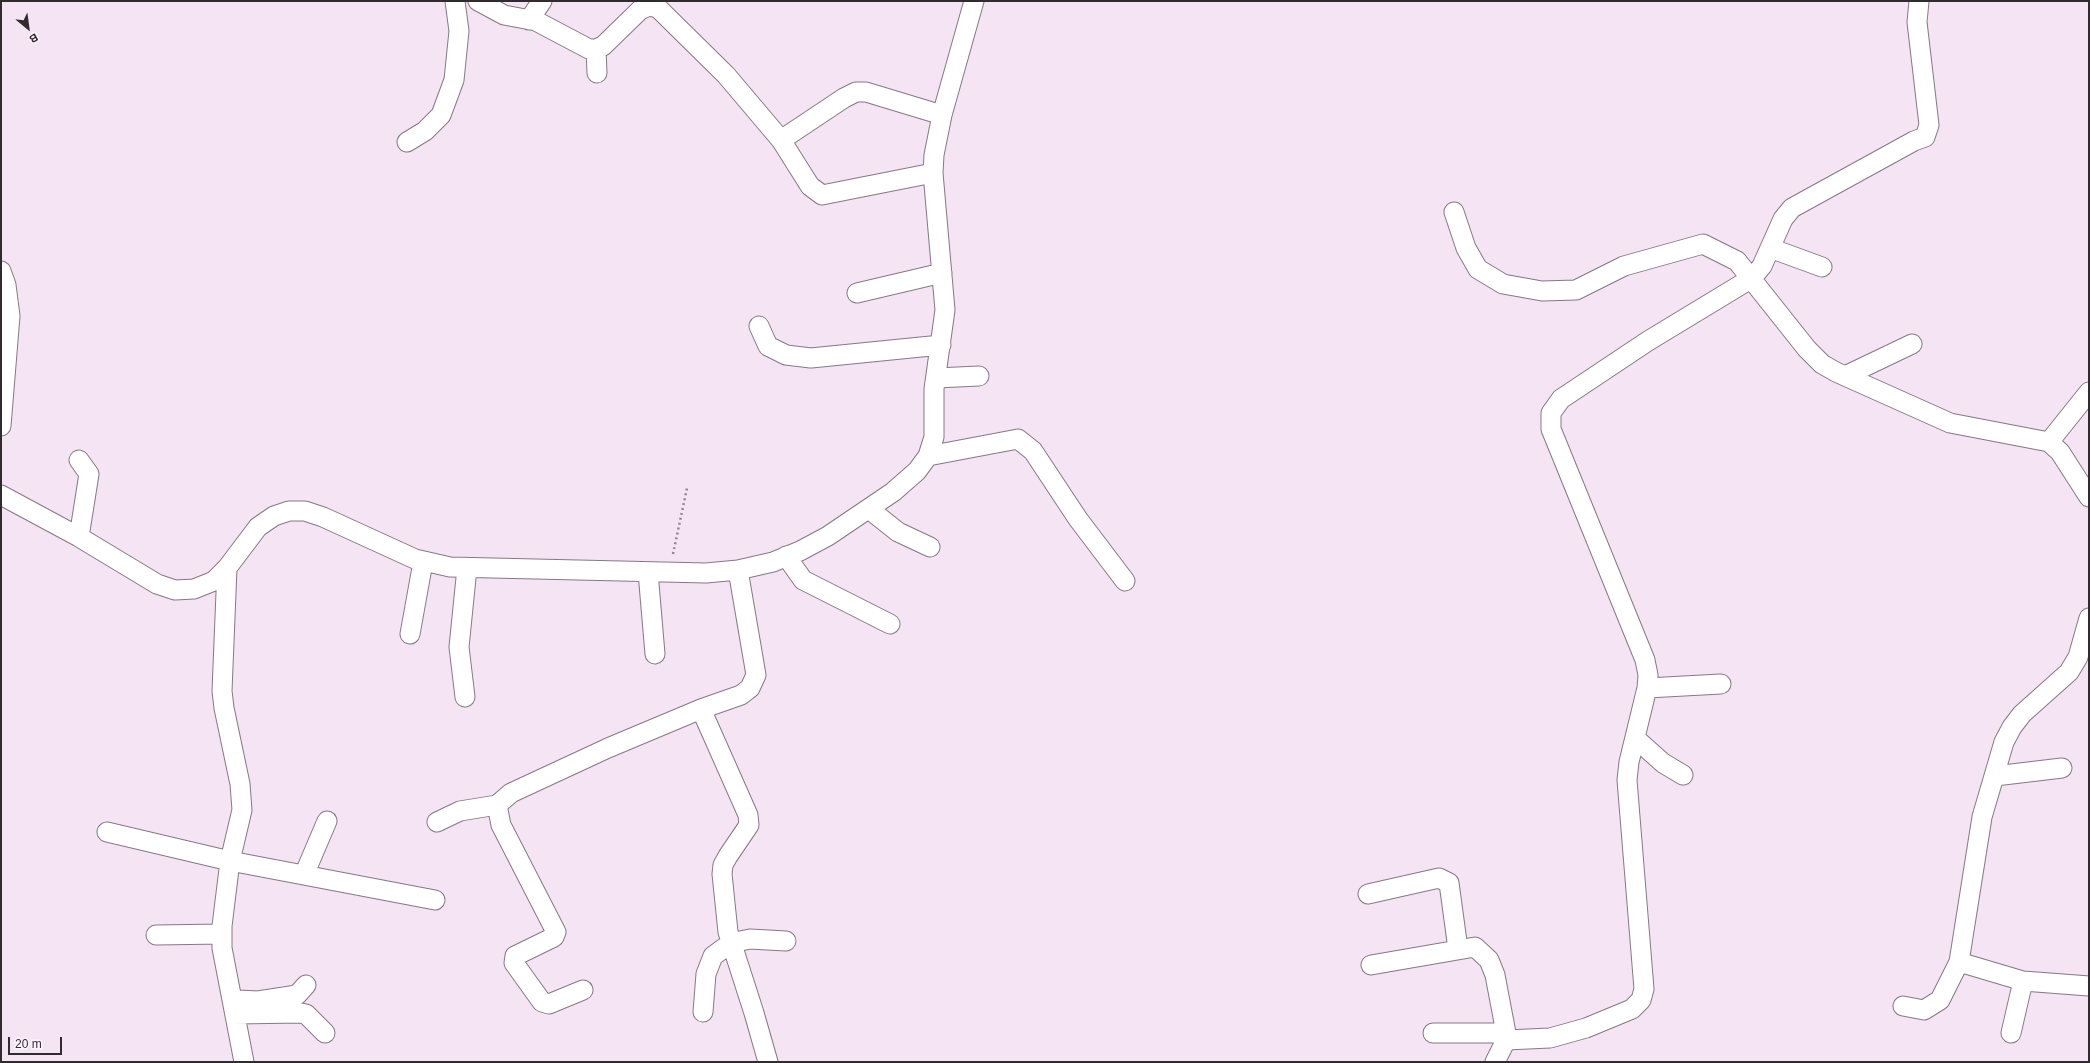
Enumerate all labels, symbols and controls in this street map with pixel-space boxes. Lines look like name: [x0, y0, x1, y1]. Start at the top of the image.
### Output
north arrow: [8, 8, 48, 48]
text: B: [27, 31, 40, 46]
scale bar: [10, 1029, 64, 1055]
text: 20 m: [15, 1037, 42, 1051]

